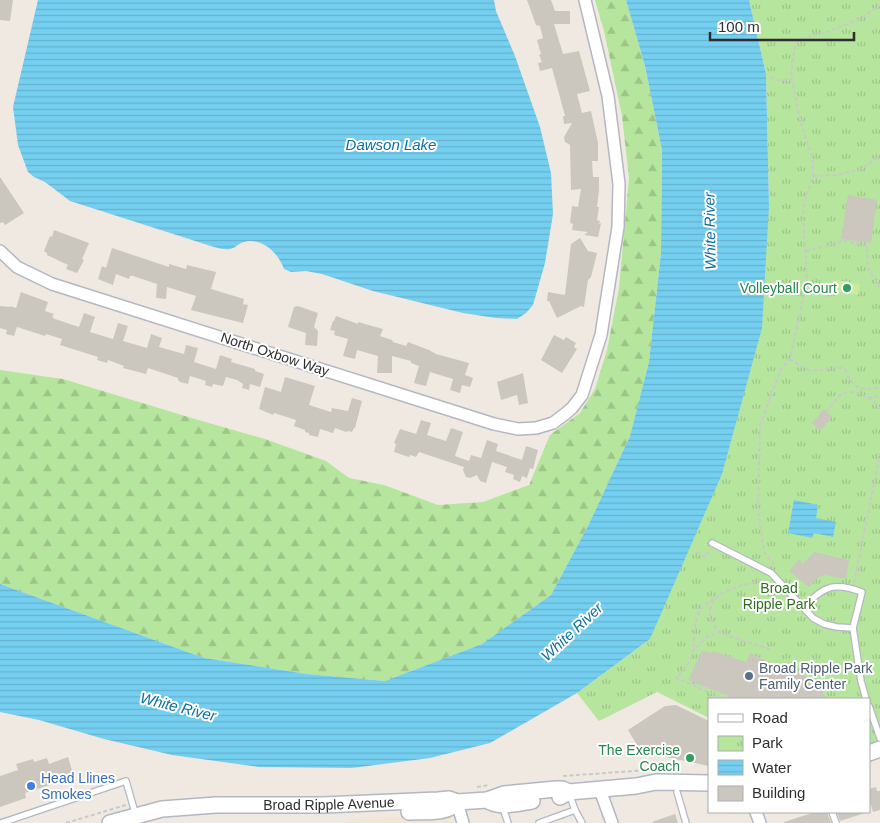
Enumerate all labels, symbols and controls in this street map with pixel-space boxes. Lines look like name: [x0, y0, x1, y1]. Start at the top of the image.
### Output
scale bar: [710, 10, 854, 42]
text: 100 m: [718, 18, 760, 35]
water label: Dawson Lake: [346, 136, 436, 153]
water label: White River: [700, 191, 719, 270]
place label: Volleyball Court: [740, 280, 837, 296]
marker: Volleyball Court: [841, 282, 853, 294]
street label: North Oxbow Way: [219, 329, 331, 379]
park label: Broad Ripple Park: [743, 580, 816, 612]
water label: White River: [538, 598, 607, 664]
place label: Broad Ripple Park Family Center: [759, 660, 874, 692]
marker: Broad Ripple Park Family Center: [743, 670, 755, 682]
water label: White River: [138, 689, 219, 724]
legend: [708, 698, 870, 813]
text: Road: [752, 709, 788, 726]
text: Park: [752, 734, 783, 751]
place label: The Exercise Coach: [598, 742, 680, 774]
marker: The Exercise Coach: [684, 752, 696, 764]
text: Water: [752, 759, 791, 776]
place label: Head Llines Smokes: [41, 770, 115, 802]
marker: Head Llines Smokes: [25, 780, 37, 792]
text: Building: [752, 784, 805, 801]
street label: Broad Ripple Avenue: [263, 794, 395, 813]

